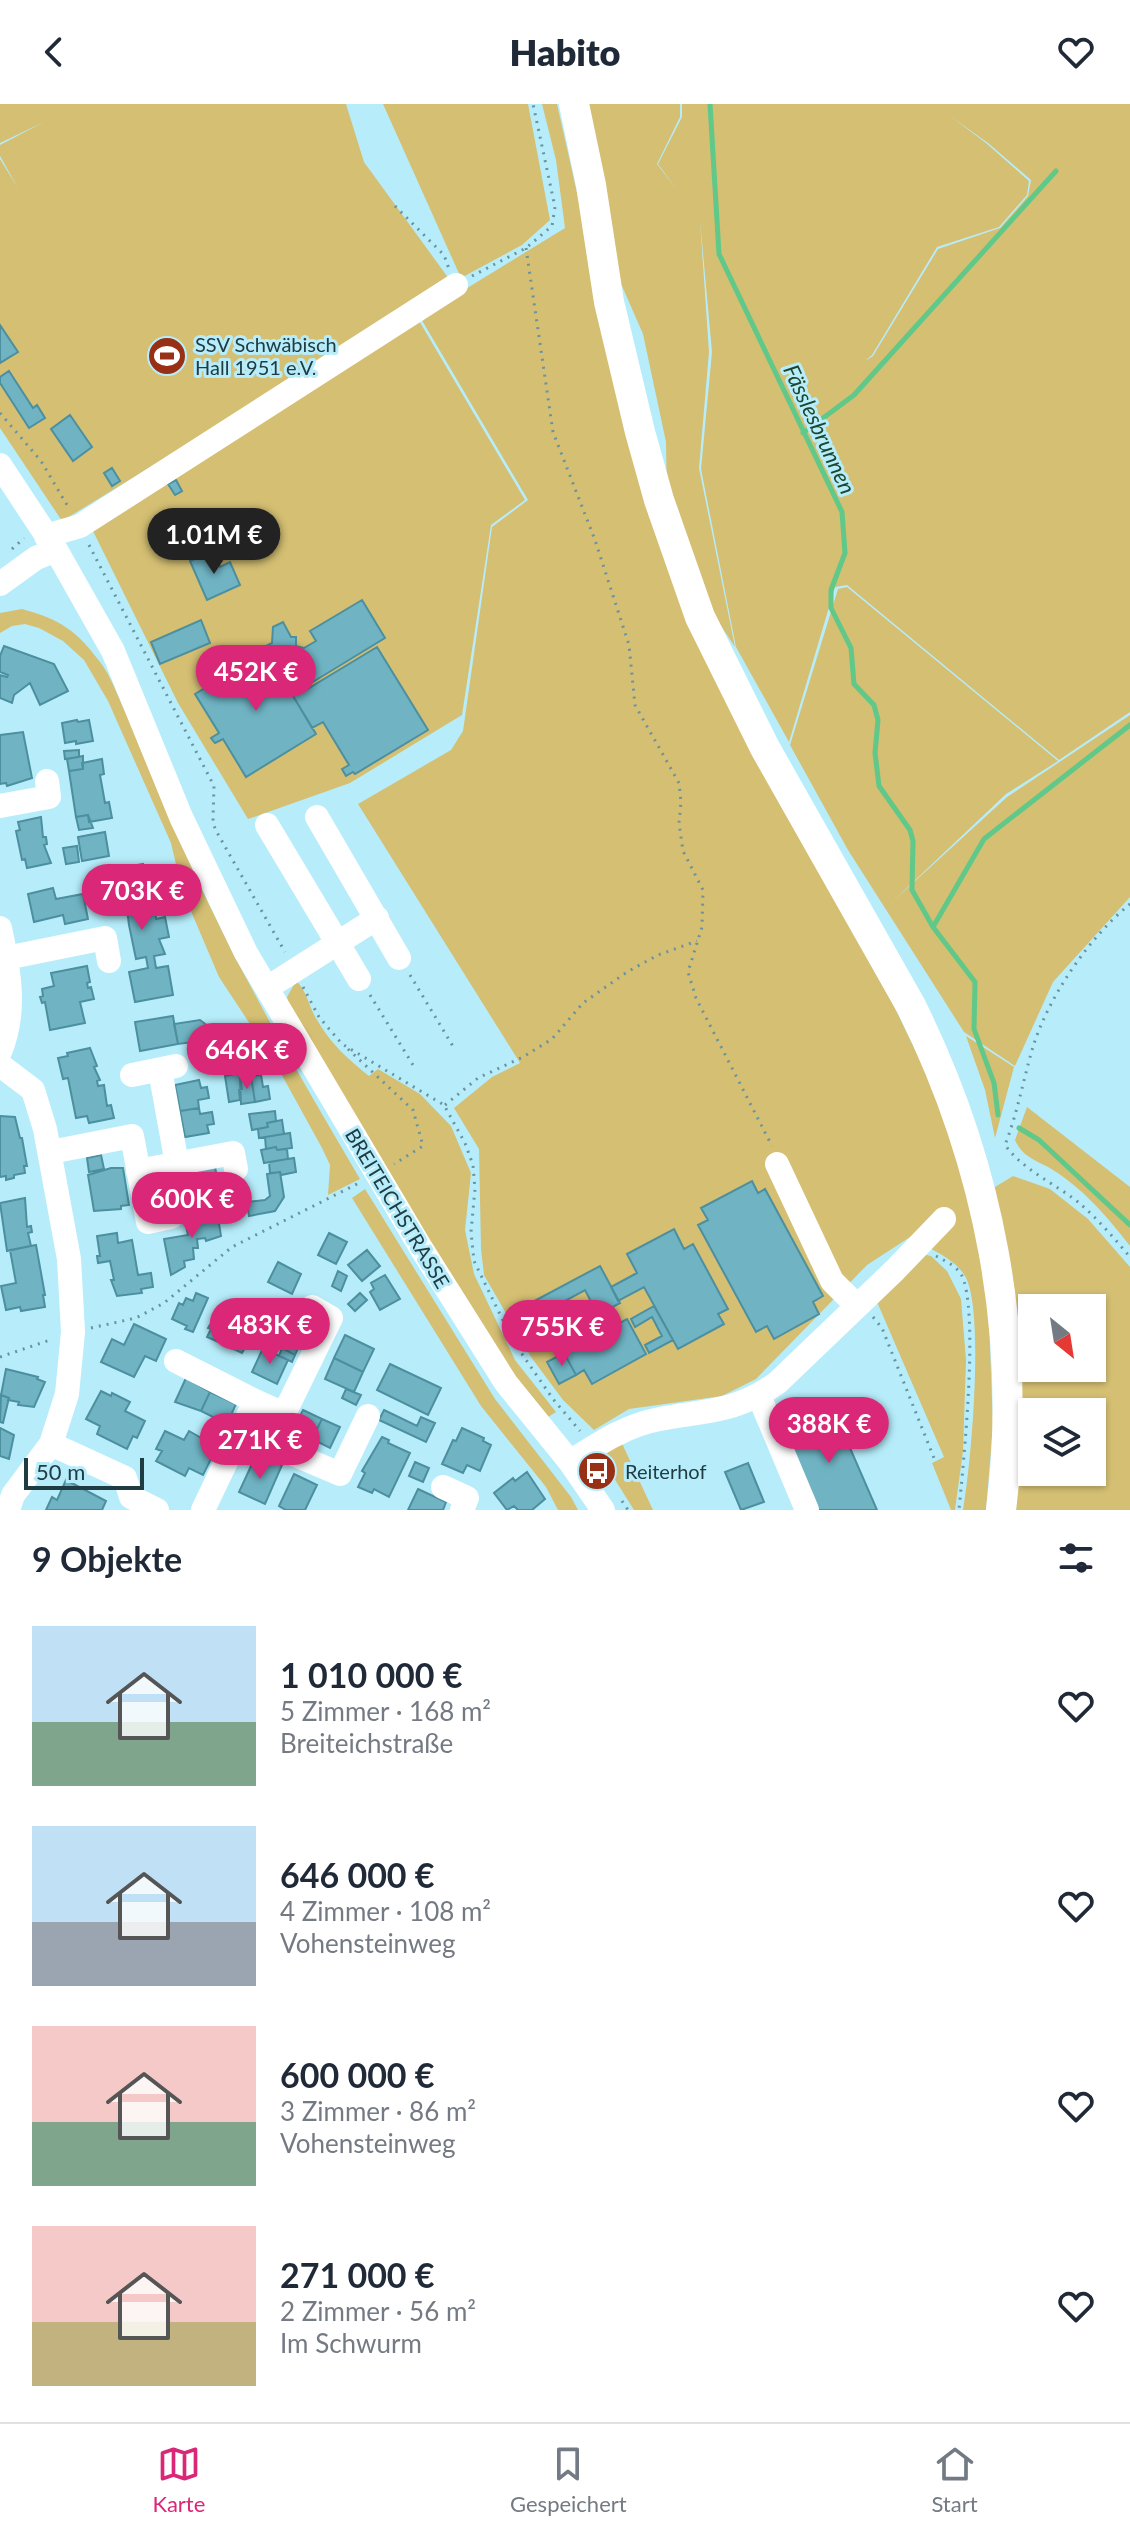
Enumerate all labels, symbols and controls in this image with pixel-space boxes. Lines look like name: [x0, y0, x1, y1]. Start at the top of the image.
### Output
icon: back: [32, 30, 76, 74]
text: Habito: [509, 30, 621, 74]
icon: heart: [1054, 30, 1098, 74]
place label: SSV Schwäbisch Hall 1951 e.V.: [195, 332, 337, 379]
sports icon: SSV Schwäbisch Hall 1951 e.V.: [146, 335, 188, 377]
water label: Fässlesbrunnen: [778, 360, 862, 498]
pin: 1.01M €: [140, 508, 288, 576]
text: 1.01M €: [165, 518, 263, 550]
pin: 452K €: [191, 645, 321, 713]
text: 452K €: [214, 655, 298, 687]
pin: 703K €: [77, 864, 207, 932]
text: 703K €: [100, 874, 184, 906]
pin: 646K €: [182, 1023, 312, 1091]
text: 646K €: [205, 1033, 289, 1065]
street label: BREITEICHSTRASSE: [341, 1124, 455, 1292]
pin: 600K €: [127, 1172, 257, 1240]
text: 600K €: [150, 1182, 234, 1214]
north arrow: [1018, 1294, 1106, 1382]
map controls: [1018, 1294, 1106, 1486]
pin: 483K €: [205, 1298, 335, 1366]
pin: 755K €: [497, 1300, 627, 1368]
text: 483K €: [228, 1308, 312, 1340]
text: 755K €: [520, 1310, 604, 1342]
pin: 388K €: [764, 1397, 894, 1465]
button: layers: [1018, 1398, 1106, 1486]
text: 388K €: [787, 1407, 871, 1439]
pin: 271K €: [195, 1413, 325, 1481]
text: 271K €: [218, 1423, 302, 1455]
bus stop icon: Reiterhof: [576, 1450, 618, 1492]
scale bar: [24, 1454, 144, 1490]
text: 50 m: [36, 1458, 85, 1485]
place label: Reiterhof: [625, 1459, 707, 1483]
icon: filters: [1054, 1536, 1098, 1580]
text: 9 Objekte: [32, 1538, 182, 1579]
text: 1 010 000 €: [280, 1654, 463, 1695]
icon: home: [96, 1658, 192, 1754]
icon: heart: [1054, 1684, 1098, 1728]
text: 5 Zimmer · 168 m²: [280, 1695, 491, 1727]
text: Breiteichstraße: [280, 1727, 453, 1759]
text: 646 000 €: [280, 1854, 435, 1895]
icon: home: [96, 1858, 192, 1954]
icon: heart: [1054, 1884, 1098, 1928]
text: 4 Zimmer · 108 m²: [280, 1895, 491, 1927]
text: Vohensteinweg: [280, 1927, 456, 1959]
text: 600 000 €: [280, 2054, 435, 2095]
icon: home: [96, 2058, 192, 2154]
icon: heart: [1054, 2084, 1098, 2128]
text: 3 Zimmer · 86 m²: [280, 2095, 476, 2127]
text: Vohensteinweg: [280, 2127, 456, 2159]
text: 271 000 €: [280, 2254, 435, 2295]
icon: home: [96, 2258, 192, 2354]
icon: heart: [1054, 2284, 1098, 2328]
text: 2 Zimmer · 56 m²: [280, 2295, 476, 2327]
text: Im Schwurm: [280, 2327, 422, 2359]
tab: Karte: [152, 2442, 205, 2517]
tab: Gespeichert: [510, 2442, 627, 2517]
tab: Start: [931, 2442, 978, 2517]

